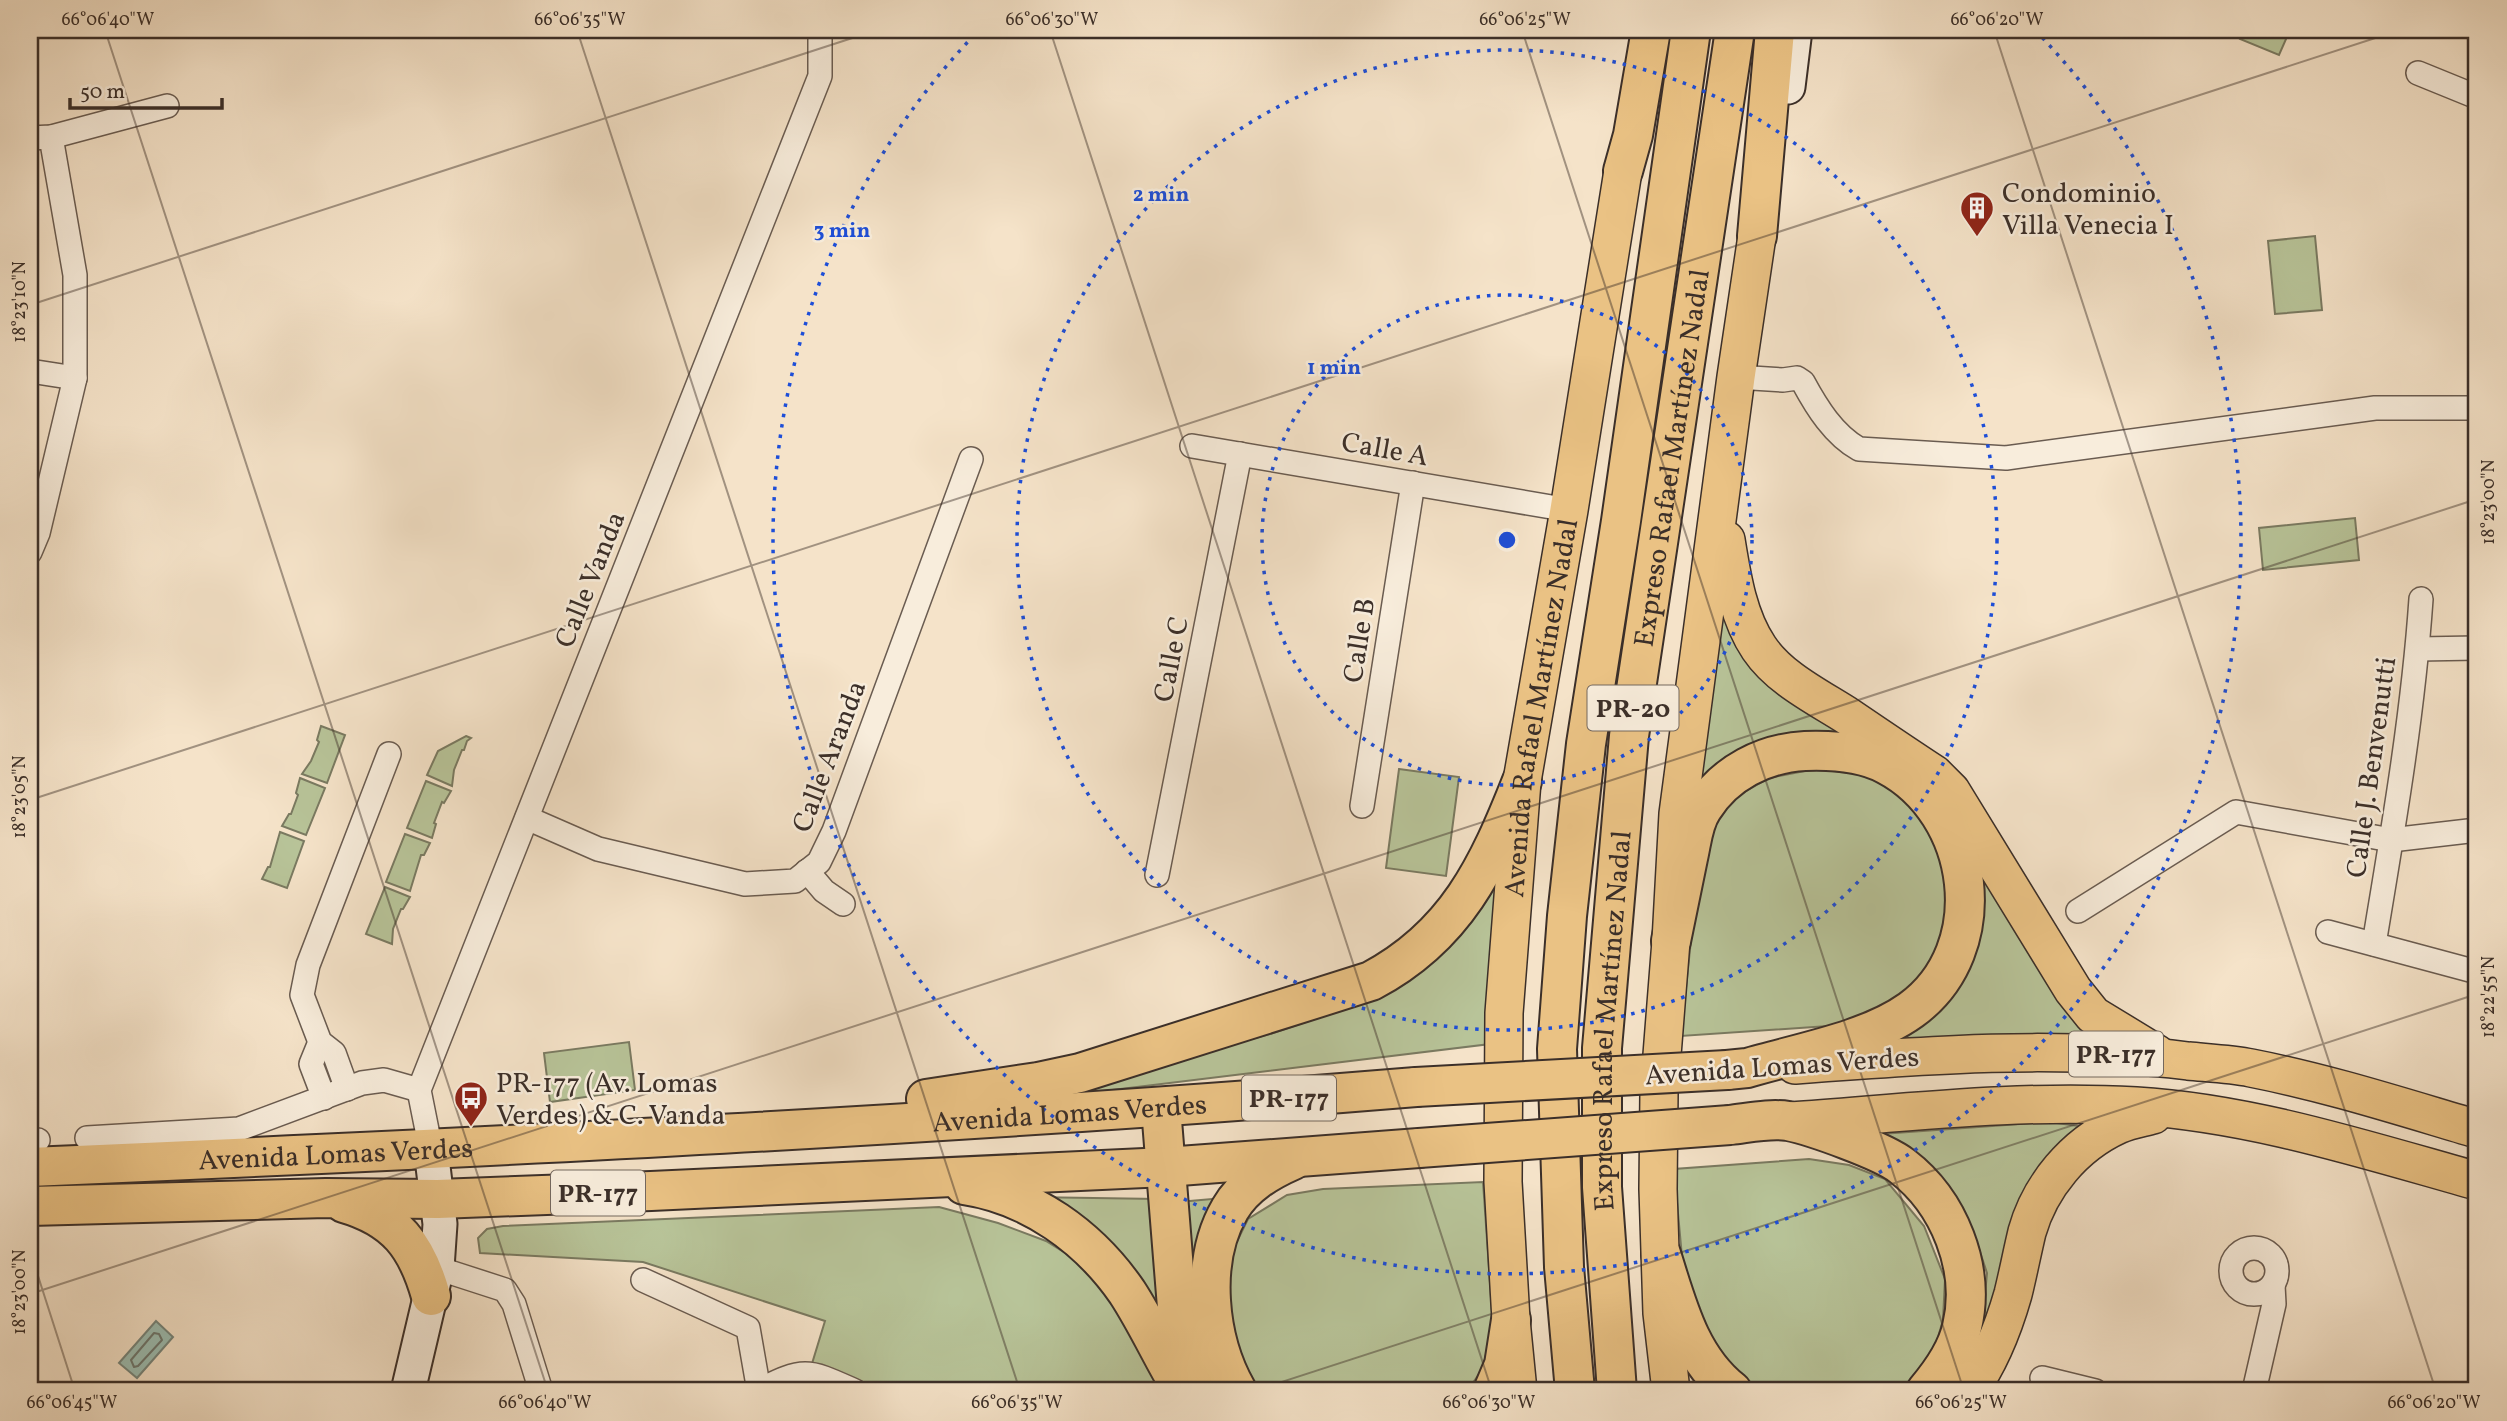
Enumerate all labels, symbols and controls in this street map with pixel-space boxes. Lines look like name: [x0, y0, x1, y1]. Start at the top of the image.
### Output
text: 66°06'40"W: [62, 8, 154, 33]
text: 66°06'35"W: [534, 8, 626, 33]
text: 66°06'30"W: [1006, 8, 1098, 33]
text: 66°06'25"W: [1479, 8, 1571, 33]
text: 66°06'20"W: [1950, 8, 2044, 33]
scale bar: [70, 66, 222, 110]
text: 50 m: [80, 78, 125, 107]
place label: Condominio Villa Venecia I: [2002, 175, 2174, 246]
text: 2 min: [1133, 181, 1189, 210]
building icon: Condominio Villa Venecia I: [1958, 189, 1996, 238]
text: 3 min: [814, 217, 870, 246]
text: 18°23'10"N: [8, 261, 33, 343]
street label: Expreso Rafael Martínez Nadal: [1626, 267, 1721, 650]
text: 1 min: [1307, 354, 1361, 383]
street label: Calle A: [1338, 424, 1431, 477]
text: 18°23'00"N: [2477, 459, 2502, 545]
street label: Calle Vanda: [546, 506, 636, 654]
street label: Avenida Rafael Martínez Nadal: [1496, 516, 1589, 899]
centre of rings: [1495, 528, 1519, 552]
street label: Calle B: [1335, 595, 1386, 686]
street label: Calle C: [1145, 613, 1200, 705]
street label: Calle J. Benvenutti: [2338, 654, 2407, 880]
street label: Calle Aranda: [784, 675, 877, 838]
road number: PR-20: [1588, 686, 1678, 730]
text: 18°23'05"N: [8, 755, 33, 839]
street label: Expreso Rafael Martínez Nadal: [1585, 829, 1643, 1212]
text: 18°22'55"N: [2477, 956, 2502, 1038]
road number: PR-177: [2069, 1032, 2163, 1077]
street label: Avenida Lomas Verdes: [1644, 1038, 1921, 1097]
place label: PR-177 (Av. Lomas Verdes) & C. Vanda: [496, 1065, 725, 1136]
road number: PR-177: [1242, 1076, 1336, 1120]
bus stop icon: PR-177 (Av. Lomas Verdes) & C. Vanda: [452, 1079, 490, 1128]
street label: Avenida Lomas Verdes: [931, 1086, 1208, 1144]
street label: Avenida Lomas Verdes: [197, 1130, 474, 1182]
road number: PR-177: [551, 1170, 645, 1216]
text: 18°23'00"N: [8, 1249, 33, 1335]
text: 66°06'45"W: [27, 1391, 117, 1416]
text: 66°06'40"W: [499, 1391, 591, 1416]
text: 66°06'35"W: [971, 1391, 1063, 1416]
text: 66°06'30"W: [1443, 1391, 1535, 1416]
text: 66°06'25"W: [1915, 1391, 2007, 1416]
text: 66°06'20"W: [2387, 1391, 2481, 1416]

